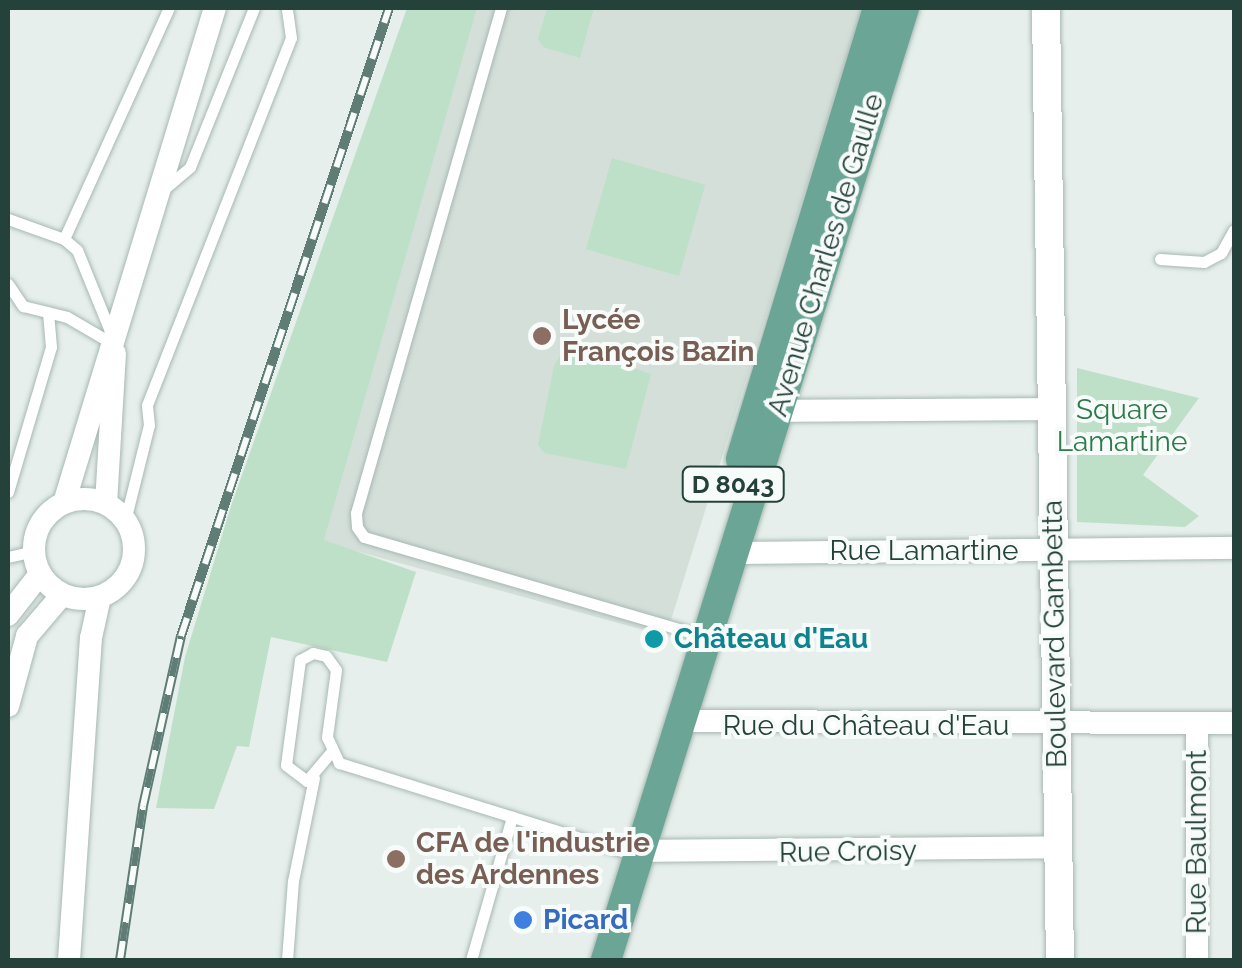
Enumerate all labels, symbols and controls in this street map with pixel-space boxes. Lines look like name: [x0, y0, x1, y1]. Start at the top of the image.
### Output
street label: Avenue Charles de Gaulle: [761, 90, 891, 420]
place label: Lycée François Bazin: [562, 303, 754, 369]
marker: Lycée François Bazin: [531, 325, 553, 347]
park label: Square Lamartine: [1057, 393, 1187, 459]
road number: D 8043: [680, 464, 786, 504]
street label: Boulevard Gambetta: [1036, 500, 1074, 768]
street label: Rue Lamartine: [830, 534, 1018, 568]
place label: Château d'Eau: [674, 622, 868, 656]
marker: Château d'Eau: [643, 628, 665, 650]
street label: Rue du Château d'Eau: [723, 709, 1009, 743]
street label: Rue Baulmont: [1180, 750, 1214, 934]
place label: CFA de l'industrie des Ardennes: [416, 826, 651, 892]
street label: Rue Croisy: [779, 834, 917, 870]
marker: CFA de l'industrie des Ardennes: [385, 848, 407, 870]
place label: Picard: [543, 903, 628, 937]
marker: Picard: [512, 909, 534, 931]

